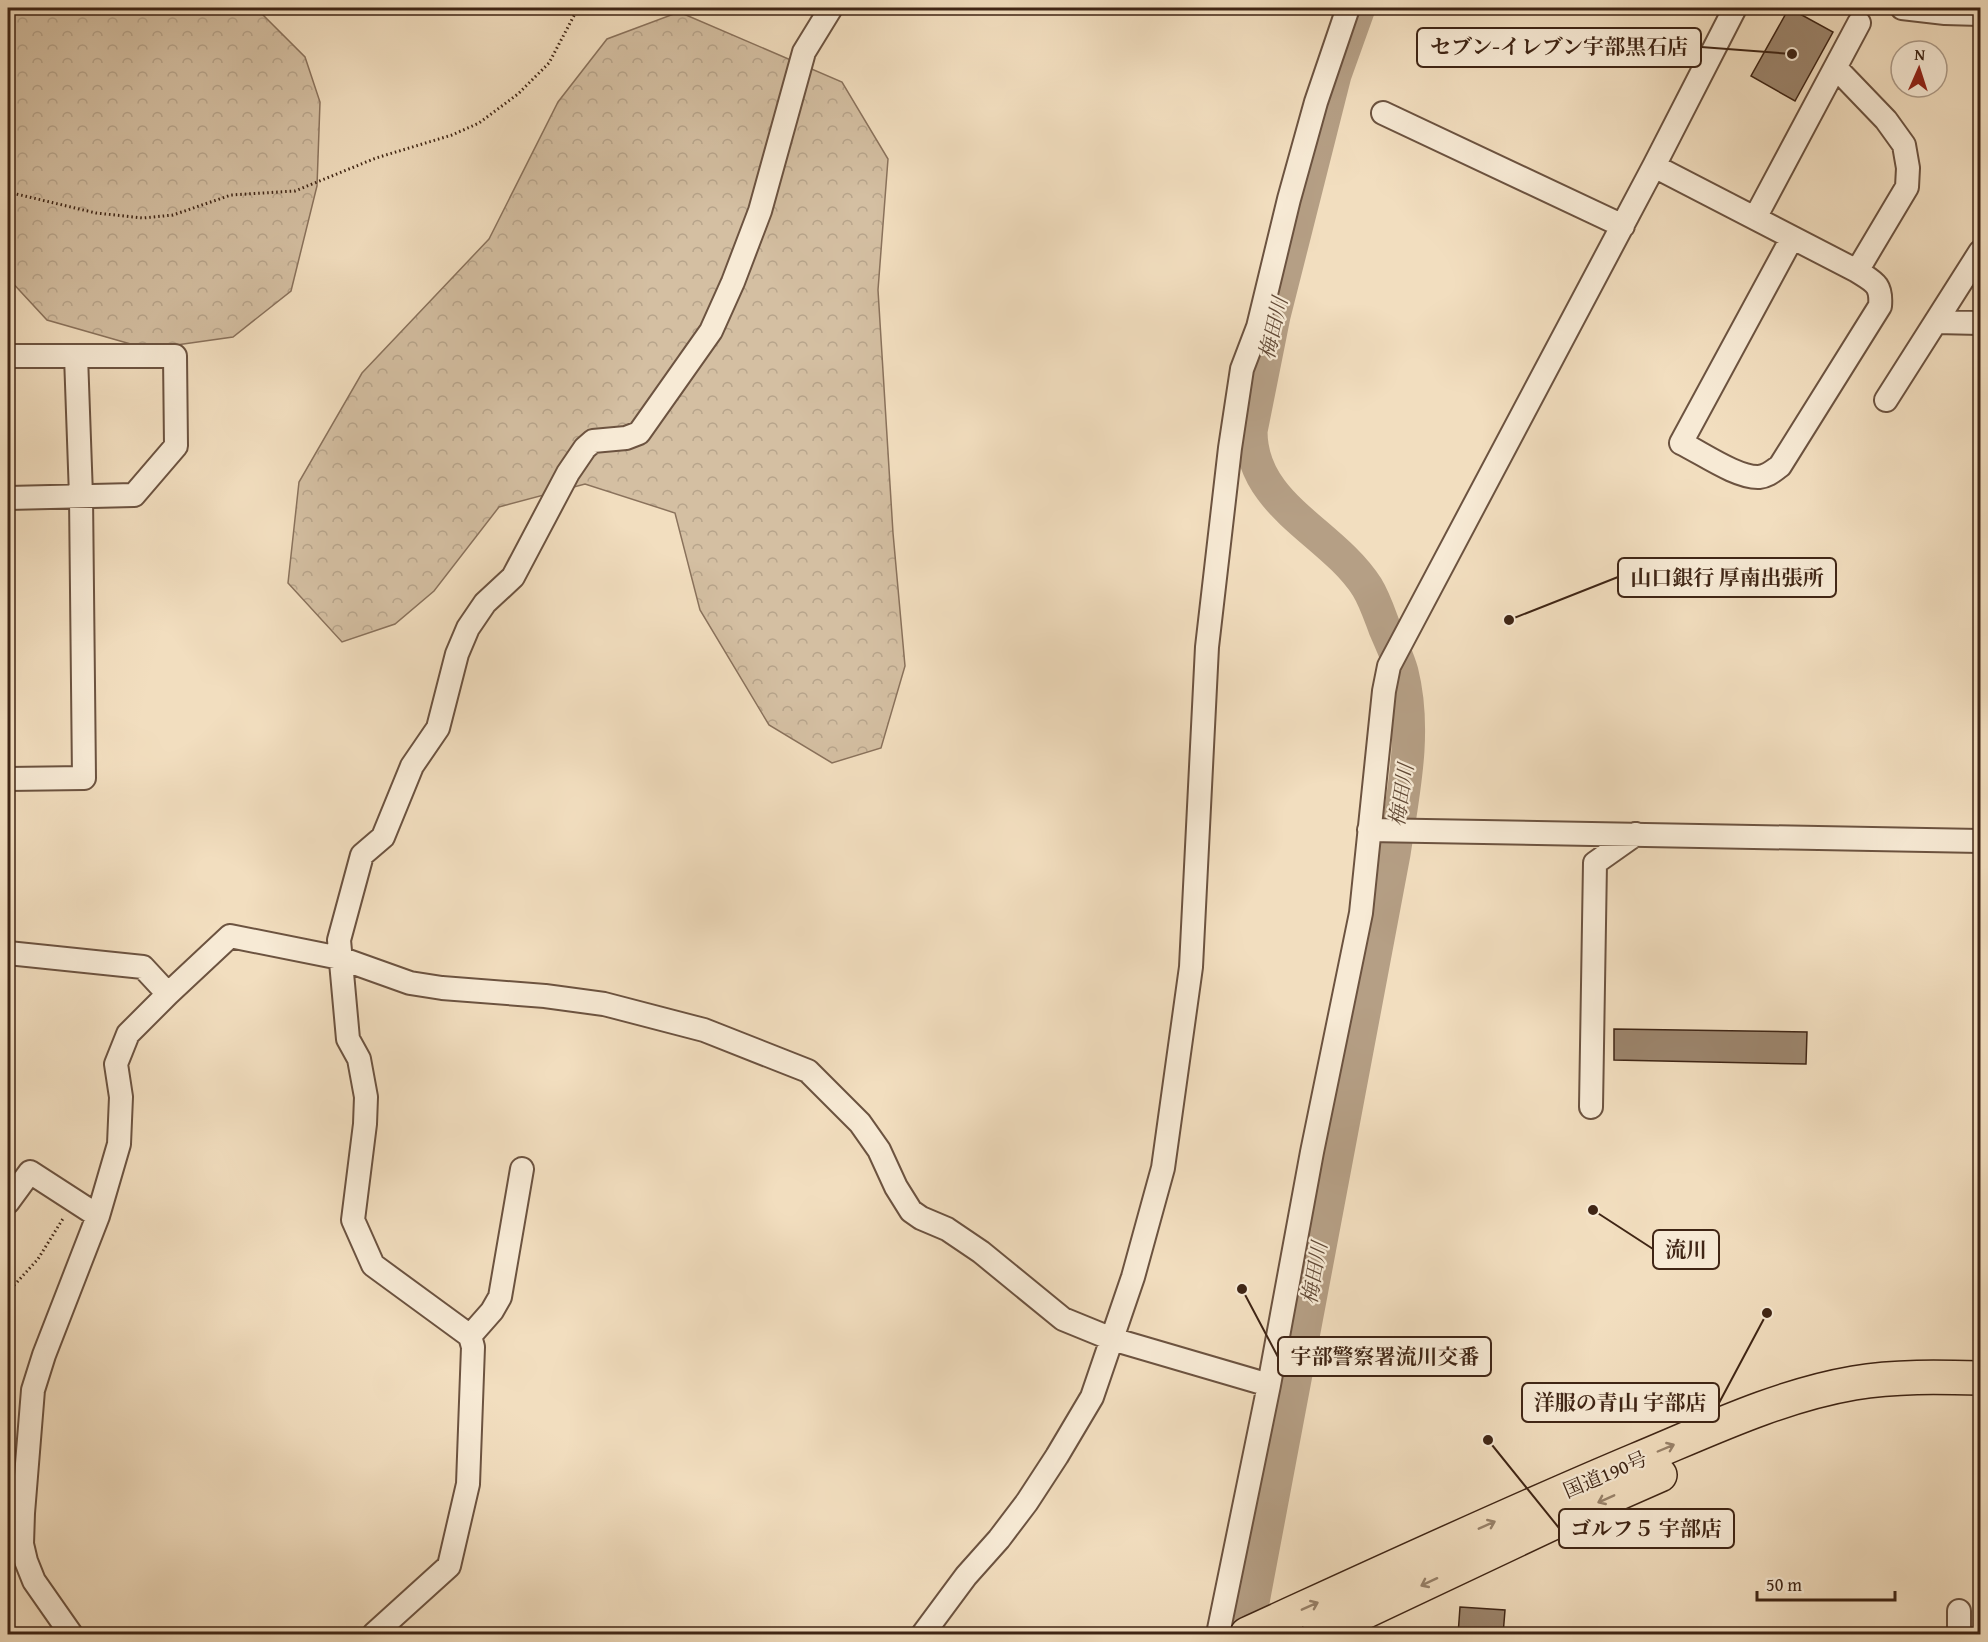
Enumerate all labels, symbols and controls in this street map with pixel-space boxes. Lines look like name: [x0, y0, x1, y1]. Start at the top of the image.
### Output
callout: セブン-イレブン宇部黒石店: [1417, 28, 1701, 67]
text: セブン-イレブン宇部黒石店: [1430, 31, 1688, 62]
north arrow: [1889, 39, 1949, 99]
text: N: [1914, 42, 1926, 66]
water label: 梅田川: [1251, 292, 1296, 362]
callout: 山口銀行 厚南出張所: [1618, 558, 1836, 597]
text: 山口銀行 厚南出張所: [1630, 562, 1824, 593]
water label: 梅田川: [1381, 759, 1422, 829]
callout: 流川: [1653, 1230, 1719, 1269]
text: 流川: [1665, 1234, 1707, 1265]
water label: 梅田川: [1293, 1237, 1335, 1307]
callout: 宇部警察署流川交番: [1278, 1337, 1491, 1376]
text: 宇部警察署流川交番: [1291, 1341, 1480, 1372]
callout: 洋服の青山 宇部店: [1522, 1383, 1719, 1422]
text: 洋服の青山 宇部店: [1534, 1387, 1706, 1418]
one-way arrow: [1657, 1442, 1675, 1453]
street label: 国道190号: [1558, 1443, 1652, 1505]
one-way arrow: [1597, 1493, 1615, 1505]
callout: ゴルフ５ 宇部店: [1559, 1509, 1734, 1548]
text: ゴルフ５ 宇部店: [1570, 1513, 1722, 1544]
one-way arrow: [1478, 1519, 1496, 1530]
scale bar: [1757, 1564, 1895, 1602]
text: 50 m: [1766, 1571, 1802, 1598]
one-way arrow: [1421, 1576, 1439, 1588]
one-way arrow: [1300, 1600, 1318, 1611]

